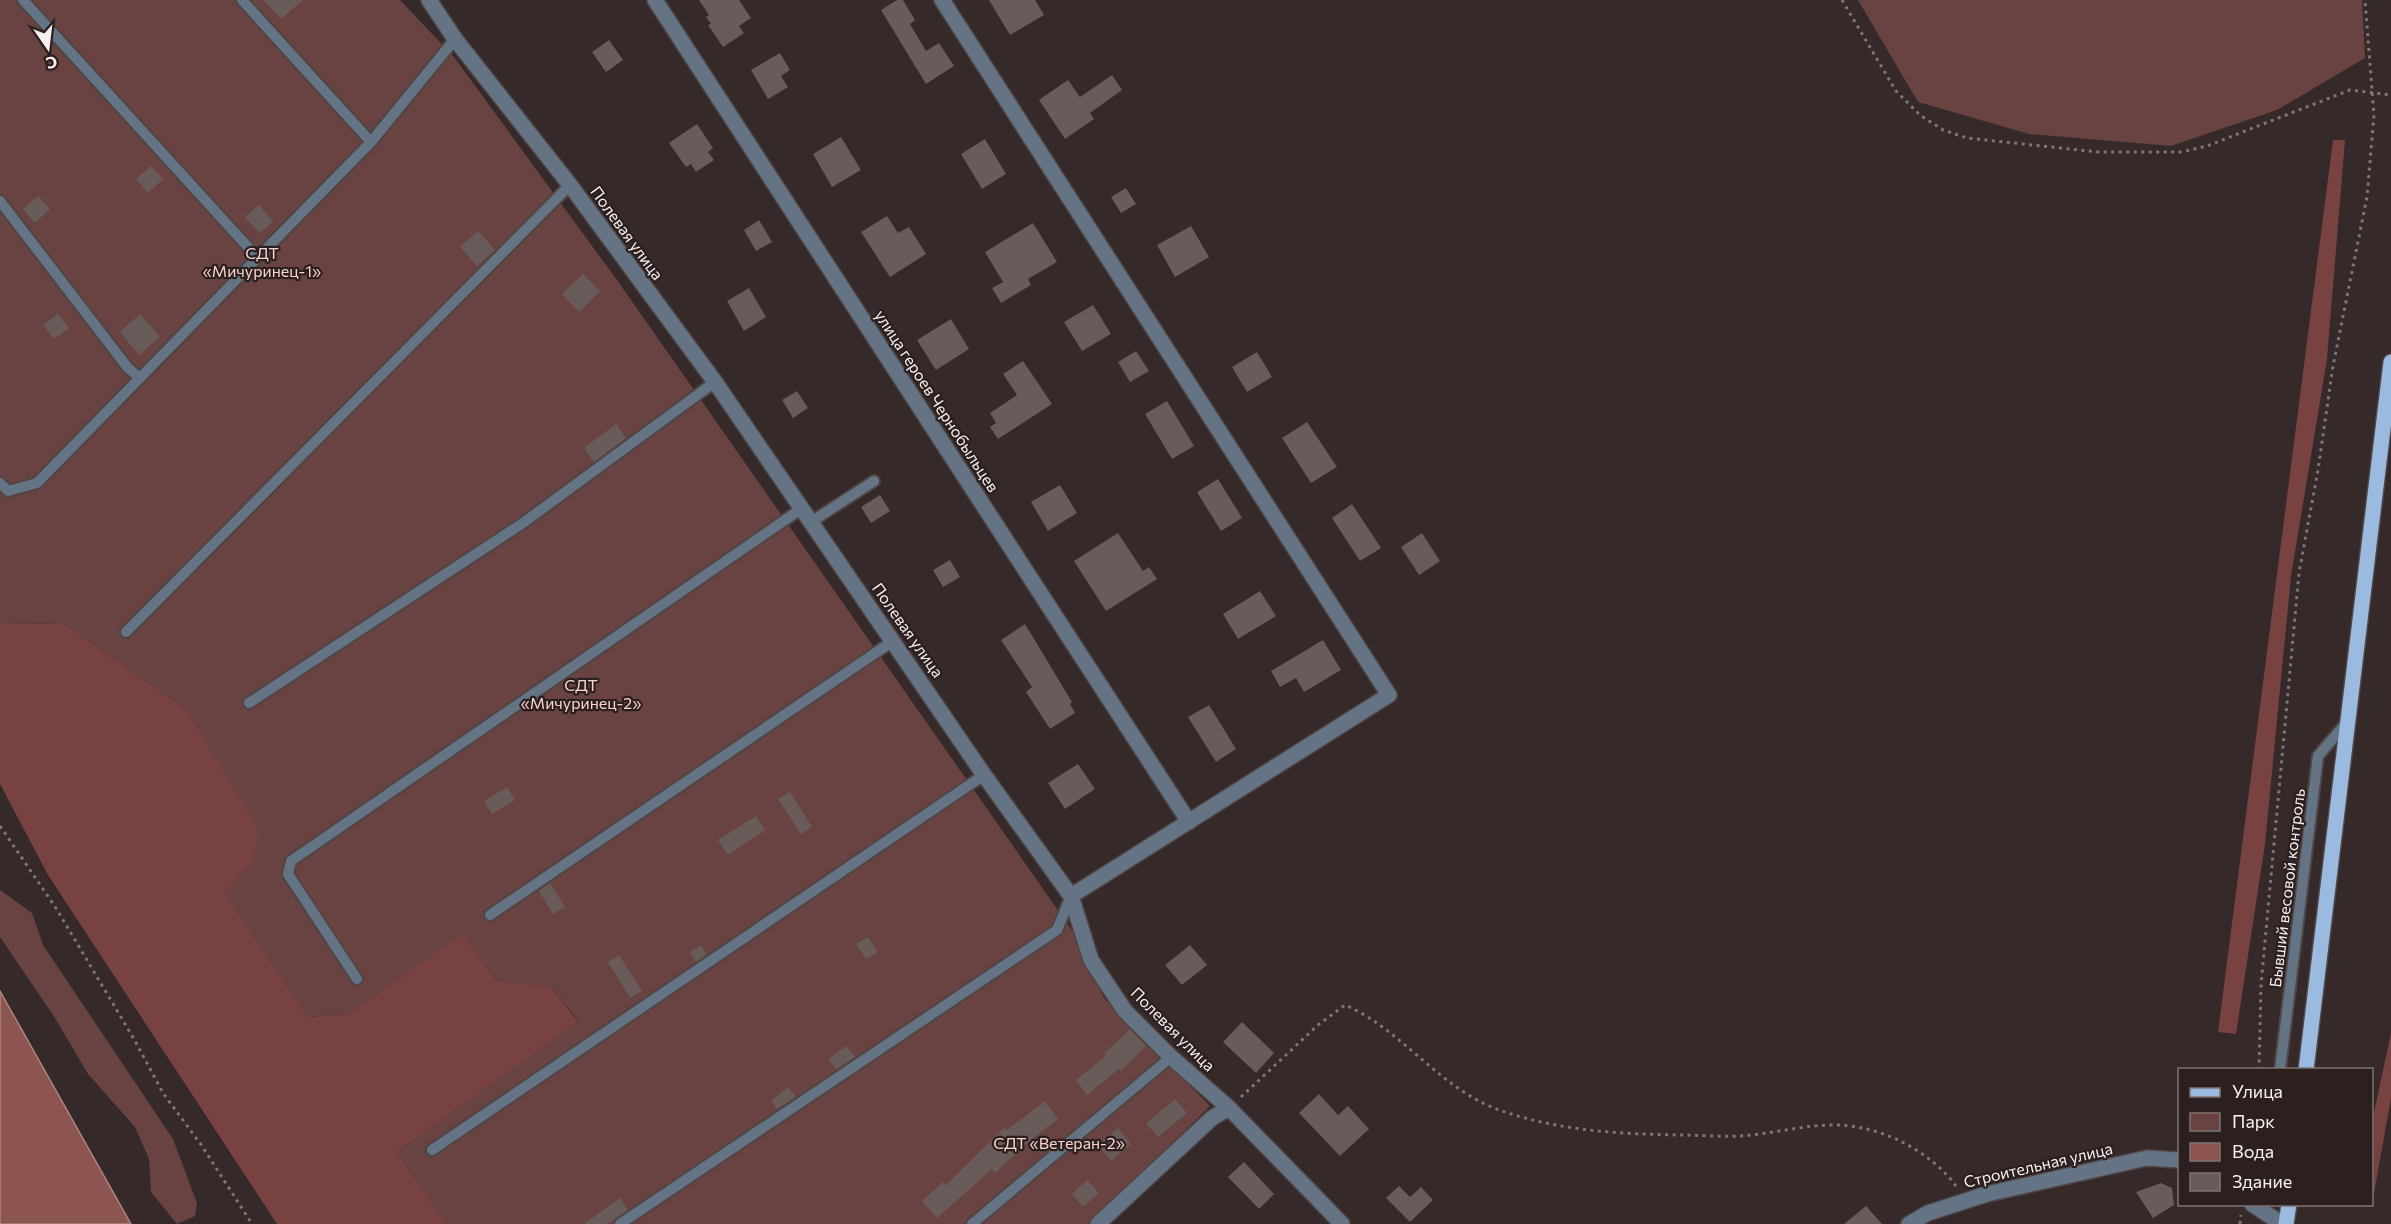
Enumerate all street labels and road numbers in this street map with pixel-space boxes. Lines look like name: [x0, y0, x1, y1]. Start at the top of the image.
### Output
street label: Полевая улица: [587, 182, 668, 283]
street label: улица героев Чернобыльцев: [871, 306, 1003, 495]
street label: Полевая улица: [869, 579, 948, 681]
street label: Бывший весовой контроль: [2265, 787, 2308, 988]
street label: Полевая улица: [1127, 983, 1219, 1075]
street label: Строительная улица: [1962, 1138, 2114, 1191]

